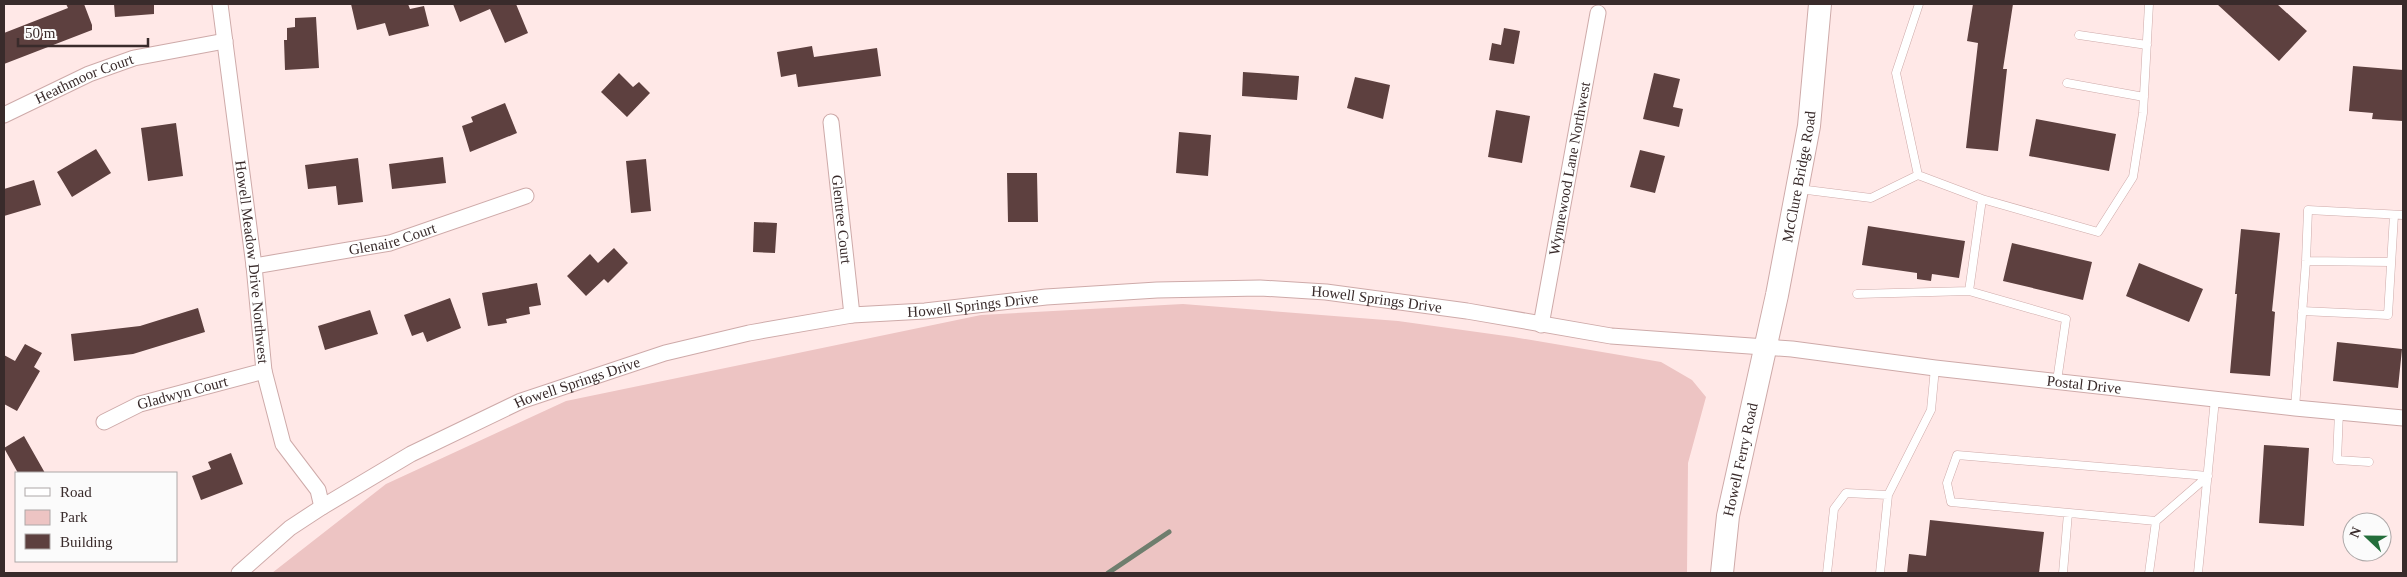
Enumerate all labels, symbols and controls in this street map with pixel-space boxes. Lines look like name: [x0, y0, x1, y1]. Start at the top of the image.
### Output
scale bar: [18, 15, 148, 47]
text: 50 m: [25, 25, 56, 41]
street label: Heathmoor Court: [32, 51, 136, 107]
street label: Wynnewood Lane Northwest: [1546, 80, 1593, 257]
street label: McClure Bridge Road: [1779, 110, 1818, 244]
street label: Howell Meadow Drive Northwest: [232, 159, 271, 365]
street label: Glentree Court: [829, 174, 854, 266]
street label: Glenaire Court: [347, 220, 439, 258]
street label: Howell Springs Drive: [1311, 283, 1443, 316]
street label: Howell Springs Drive: [907, 290, 1040, 320]
street label: Howell Springs Drive: [511, 354, 642, 411]
street label: Postal Drive: [2046, 372, 2122, 397]
street label: Gladwyn Court: [135, 373, 230, 412]
street label: Howell Ferry Road: [1720, 401, 1761, 518]
legend: [15, 472, 178, 562]
text: Road: [60, 484, 92, 500]
text: Park: [60, 509, 88, 525]
north arrow: [2342, 512, 2392, 562]
text: N: [2347, 525, 2364, 540]
text: Building: [60, 534, 113, 550]

